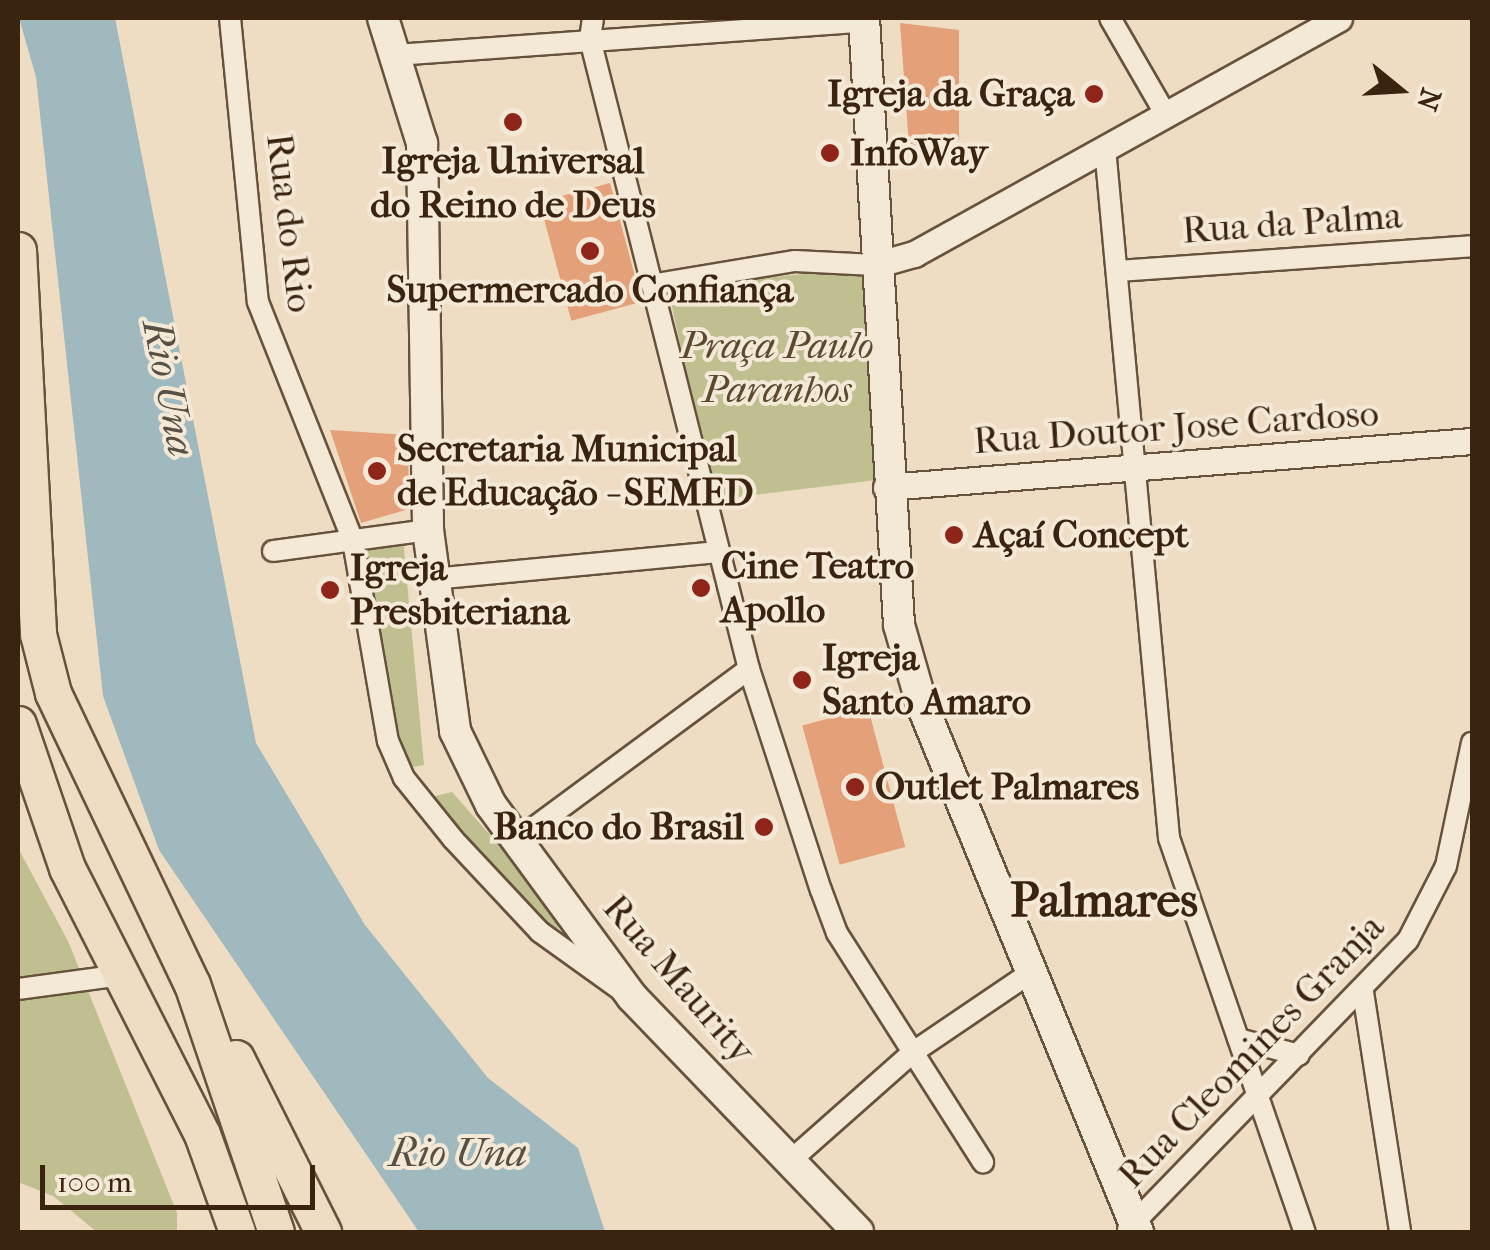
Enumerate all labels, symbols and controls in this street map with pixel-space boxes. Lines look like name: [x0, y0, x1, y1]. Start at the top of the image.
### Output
north arrow: [1350, 40, 1450, 140]
place label: Igreja da Graça: [827, 71, 1074, 117]
marker: Igreja da Graça: [1083, 83, 1105, 105]
text: N: [1410, 84, 1448, 115]
marker: Igreja Universal do Reino de Deus: [502, 111, 524, 133]
place label: InfoWay: [850, 130, 987, 176]
street label: Rua do Rio: [256, 131, 324, 315]
place label: Igreja Universal do Reino de Deus: [370, 138, 656, 228]
marker: InfoWay: [819, 142, 841, 164]
street label: Rua da Palma: [1180, 193, 1404, 253]
marker: Supermercado Confiança: [579, 240, 601, 262]
place label: Supermercado Confiança: [387, 267, 793, 313]
water label: Rio Una: [132, 316, 206, 460]
park label: Praça Paulo Paranhos: [680, 323, 874, 412]
street label: Rua Doutor Jose Cardoso: [972, 390, 1380, 464]
place label: Secretaria Municipal de Educação - SEMED: [397, 426, 754, 516]
marker: Secretaria Municipal de Educação - SEMED: [366, 460, 388, 482]
place label: Açaí Concept: [974, 512, 1189, 558]
marker: Açaí Concept: [943, 524, 965, 546]
place label: Cine Teatro Apollo: [721, 543, 914, 632]
place label: Igreja Presbiteriana: [350, 545, 569, 634]
marker: Cine Teatro Apollo: [690, 577, 712, 599]
marker: Igreja Presbiteriana: [319, 579, 341, 601]
place label: Igreja Santo Amaro: [822, 635, 1031, 724]
marker: Igreja Santo Amaro: [791, 669, 813, 691]
place label: Outlet Palmares: [875, 764, 1139, 810]
marker: Outlet Palmares: [844, 776, 866, 798]
place label: Banco do Brasil: [493, 804, 744, 850]
marker: Banco do Brasil: [753, 816, 775, 838]
district label: Palmares: [1010, 872, 1198, 930]
street label: Rua Maurity: [593, 885, 765, 1073]
street label: Rua Cleomines Granja: [1108, 904, 1394, 1198]
water label: Rio Una: [389, 1129, 527, 1177]
scale bar: [45, 1145, 320, 1207]
text: 100 m: [57, 1165, 132, 1200]

